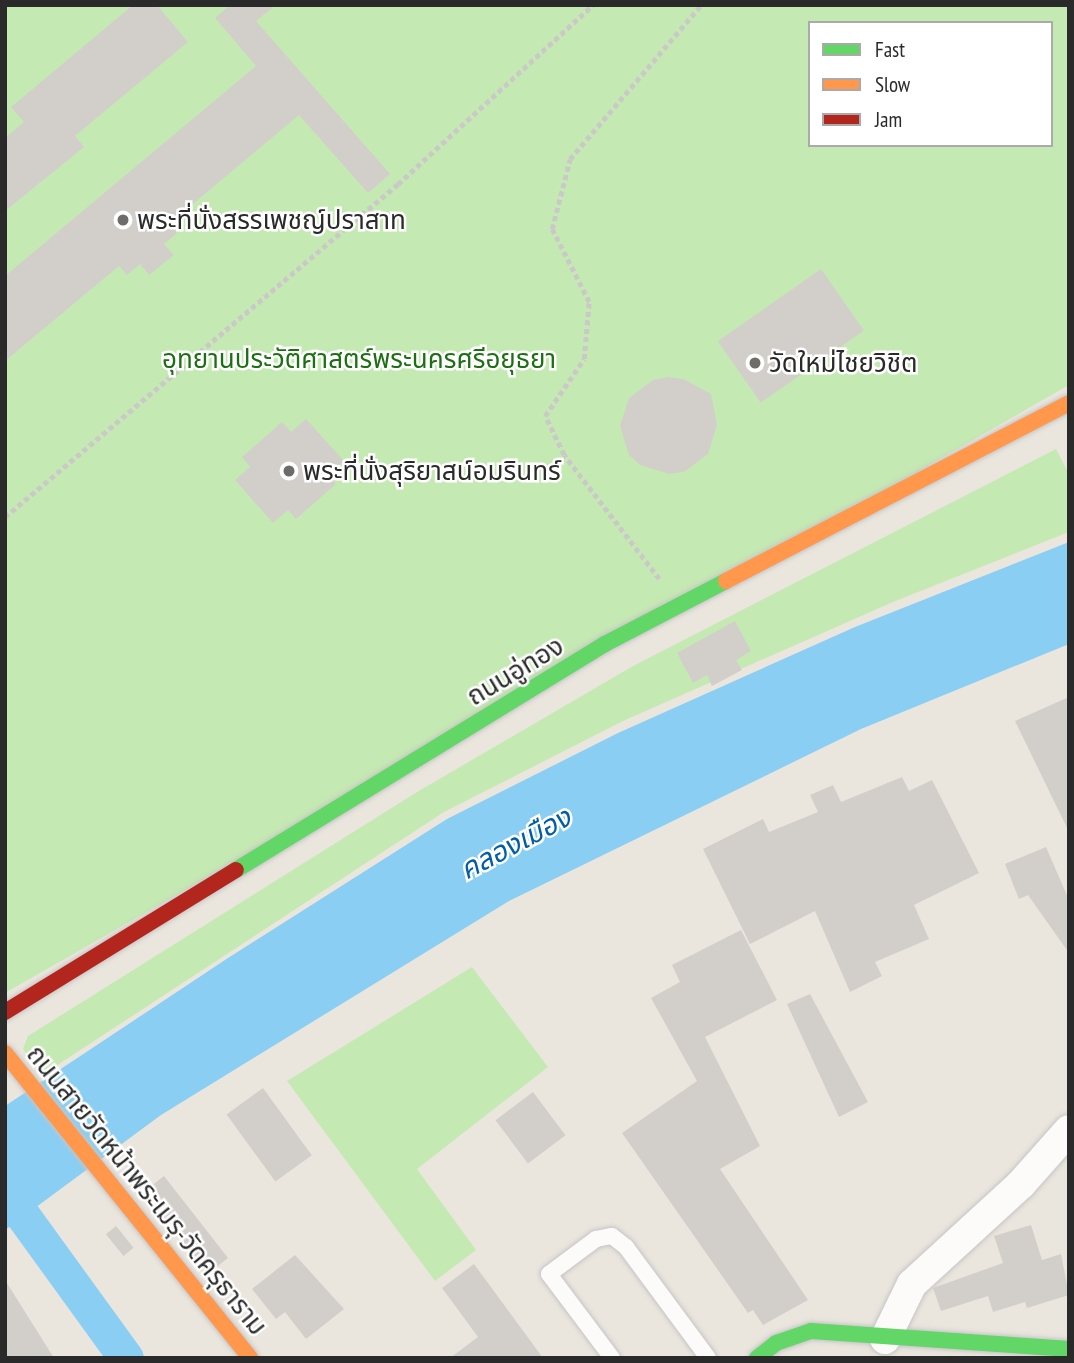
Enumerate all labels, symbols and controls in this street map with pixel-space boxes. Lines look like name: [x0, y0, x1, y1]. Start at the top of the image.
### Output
legend: [808, 21, 1053, 147]
text: Fast: [875, 36, 905, 63]
text: Slow: [875, 71, 910, 98]
text: Jam: [875, 106, 902, 133]
place label: พระที่นั่งสรรเพชญ์ปราสาท: [137, 204, 406, 236]
marker: พระที่นั่งสรรเพชญ์ปราสาท: [115, 212, 131, 228]
park label: อุทยานประวัติศาสตร์พระนครศรีอยุธยา: [162, 343, 556, 375]
place label: วัดใหม่ไชยวิชิต: [769, 347, 918, 379]
marker: วัดใหม่ไชยวิชิต: [747, 355, 763, 371]
place label: พระที่นั่งสุริยาสน์อมรินทร์: [303, 455, 561, 487]
marker: พระที่นั่งสุริยาสน์อมรินทร์: [281, 463, 297, 479]
street label: ถนนอู่ทอง: [461, 630, 569, 712]
water label: คลองเมือง: [454, 800, 576, 886]
street label: ถนนสายวัดหน้าพระเมรุ-วัดครุธาราม: [20, 1039, 274, 1341]

